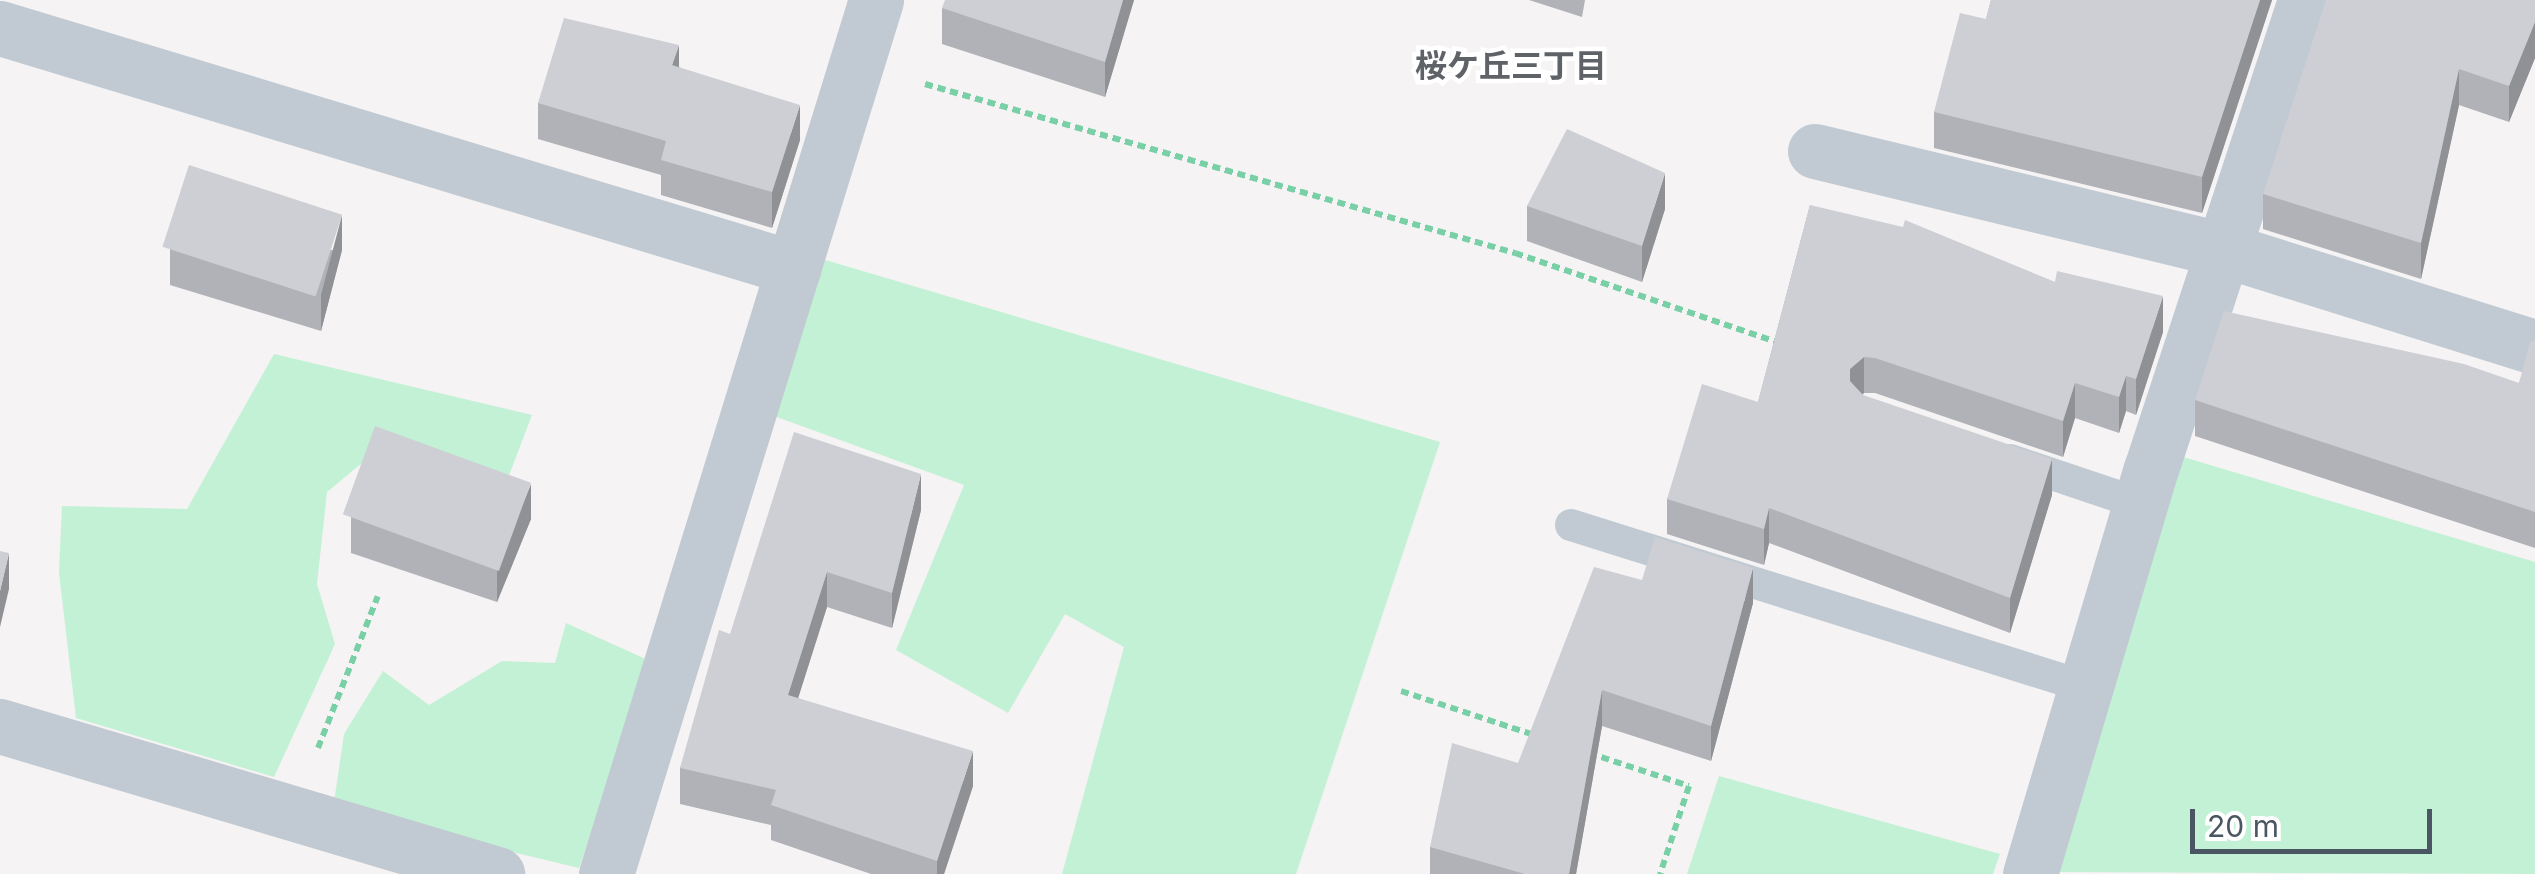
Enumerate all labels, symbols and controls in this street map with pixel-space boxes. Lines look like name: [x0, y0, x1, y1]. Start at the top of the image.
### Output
district label: 桜ケ丘三丁目: [1415, 47, 1607, 85]
scale bar: [2195, 789, 2438, 851]
text: 20 m: [2207, 808, 2279, 844]

